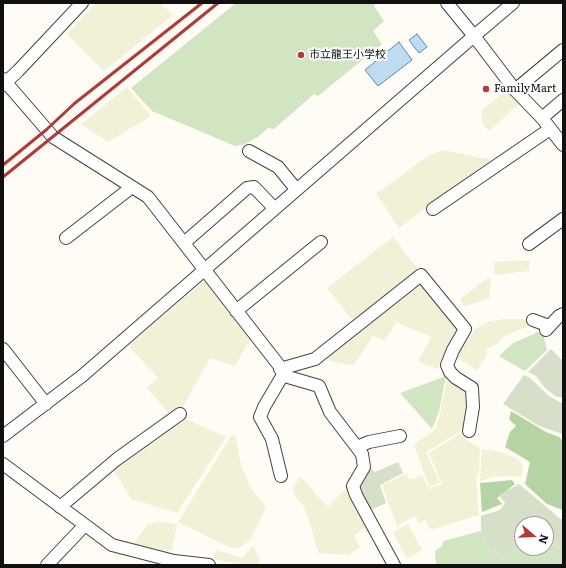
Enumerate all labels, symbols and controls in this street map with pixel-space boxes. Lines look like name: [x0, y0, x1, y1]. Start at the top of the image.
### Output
place label: 市立龍王小学校: [309, 48, 386, 62]
marker: 市立龍王小学校: [296, 50, 306, 60]
place label: FamilyMart: [494, 82, 556, 96]
marker: FamilyMart: [481, 84, 491, 94]
north arrow: [514, 516, 554, 556]
text: N: [535, 533, 553, 547]

